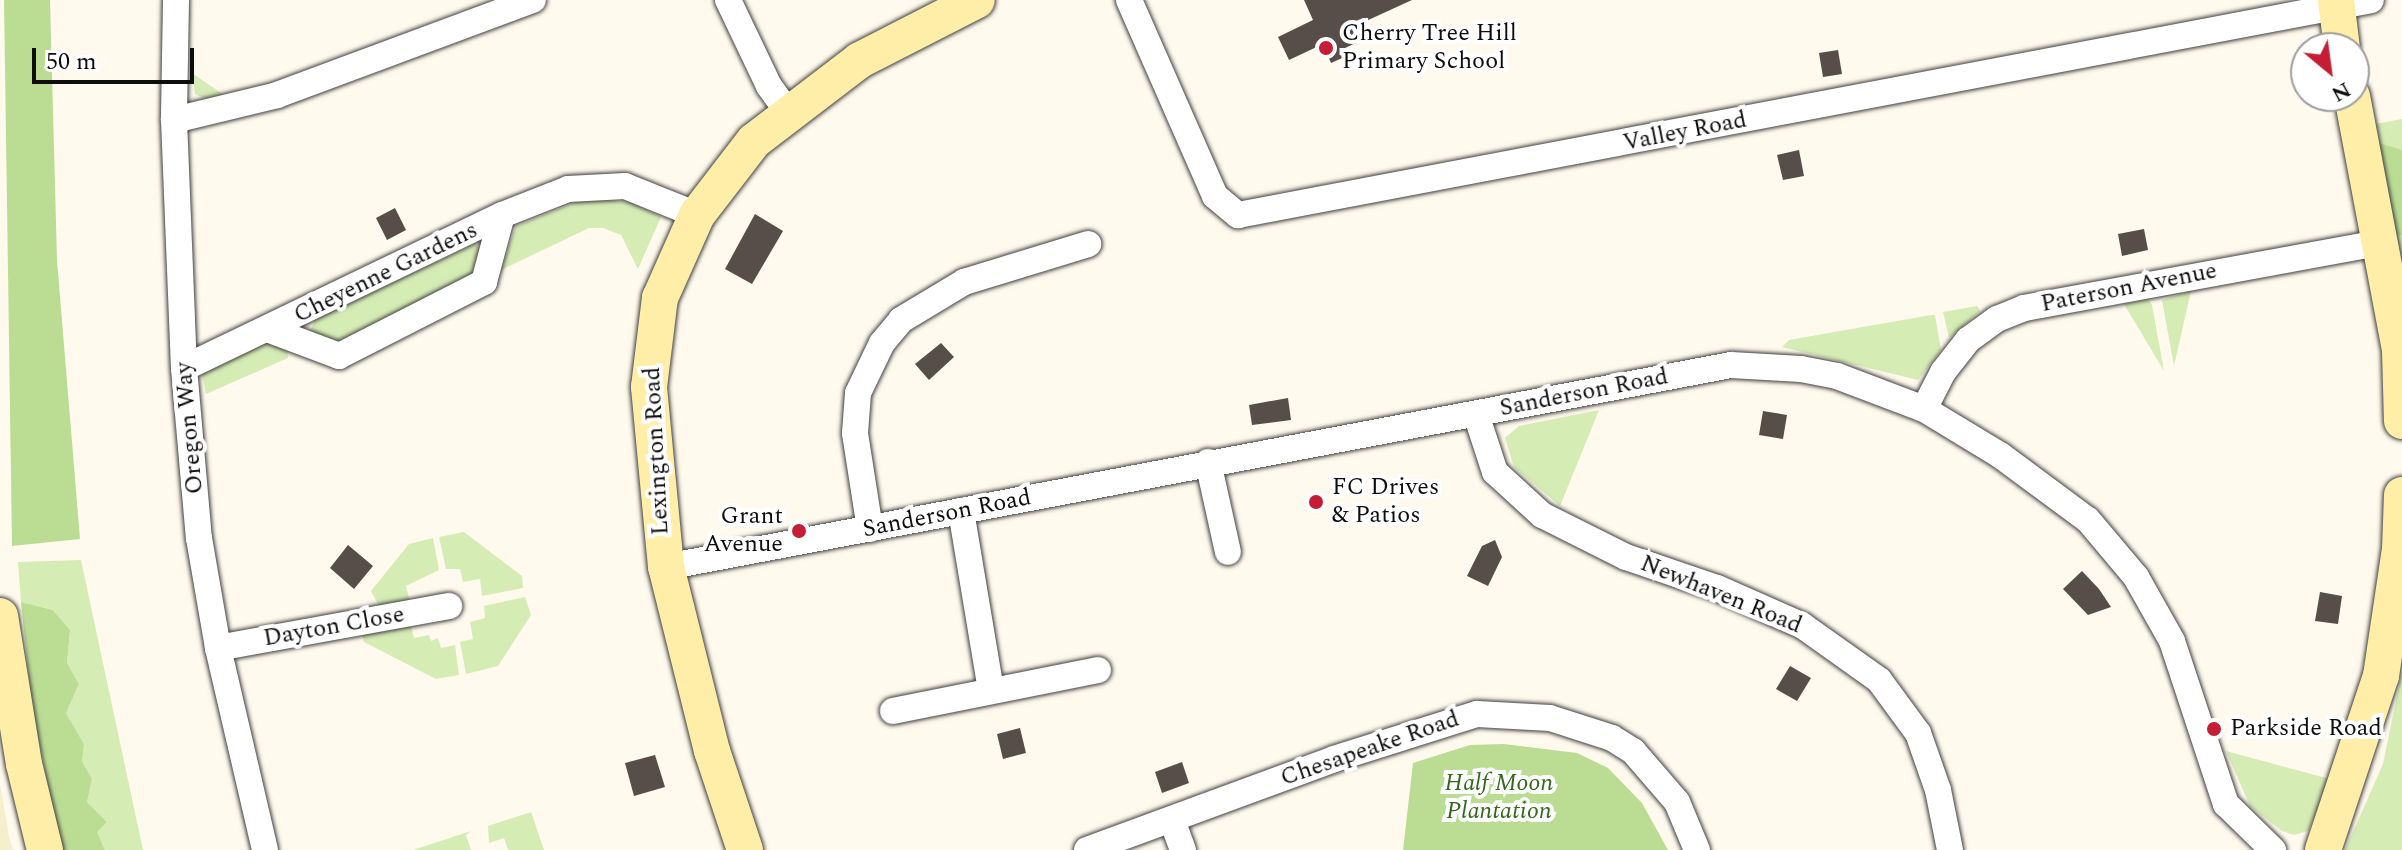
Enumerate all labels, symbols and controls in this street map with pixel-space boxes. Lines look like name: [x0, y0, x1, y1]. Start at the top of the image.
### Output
place label: Cherry Tree Hill Primary School: [1342, 20, 1517, 76]
scale bar: [36, 32, 198, 82]
north arrow: [2290, 32, 2370, 112]
marker: Cherry Tree Hill Primary School: [1317, 39, 1335, 57]
text: 50 m: [46, 44, 97, 80]
text: N: [2325, 73, 2357, 110]
street label: Valley Road: [1621, 106, 1749, 158]
street label: Cheyenne Gardens: [289, 216, 483, 330]
street label: Paterson Avenue: [2039, 257, 2219, 319]
street label: Oregon Way: [170, 361, 210, 495]
street label: Sanderson Road: [1497, 363, 1671, 423]
street label: Lexington Road: [638, 366, 676, 536]
place label: FC Drives & Patios: [1332, 474, 1439, 530]
street label: Sanderson Road: [860, 484, 1034, 544]
marker: FC Drives & Patios: [1307, 493, 1325, 511]
place label: Grant Avenue: [704, 503, 783, 559]
marker: Grant Avenue: [790, 522, 808, 540]
street label: Newhaven Road: [1636, 549, 1806, 641]
street label: Dayton Close: [261, 600, 407, 654]
street label: Chesapeake Road: [1277, 705, 1463, 793]
place label: Parkside Road: [2230, 715, 2382, 743]
marker: Parkside Road: [2205, 720, 2223, 738]
park label: Half Moon Plantation: [1445, 770, 1553, 826]

